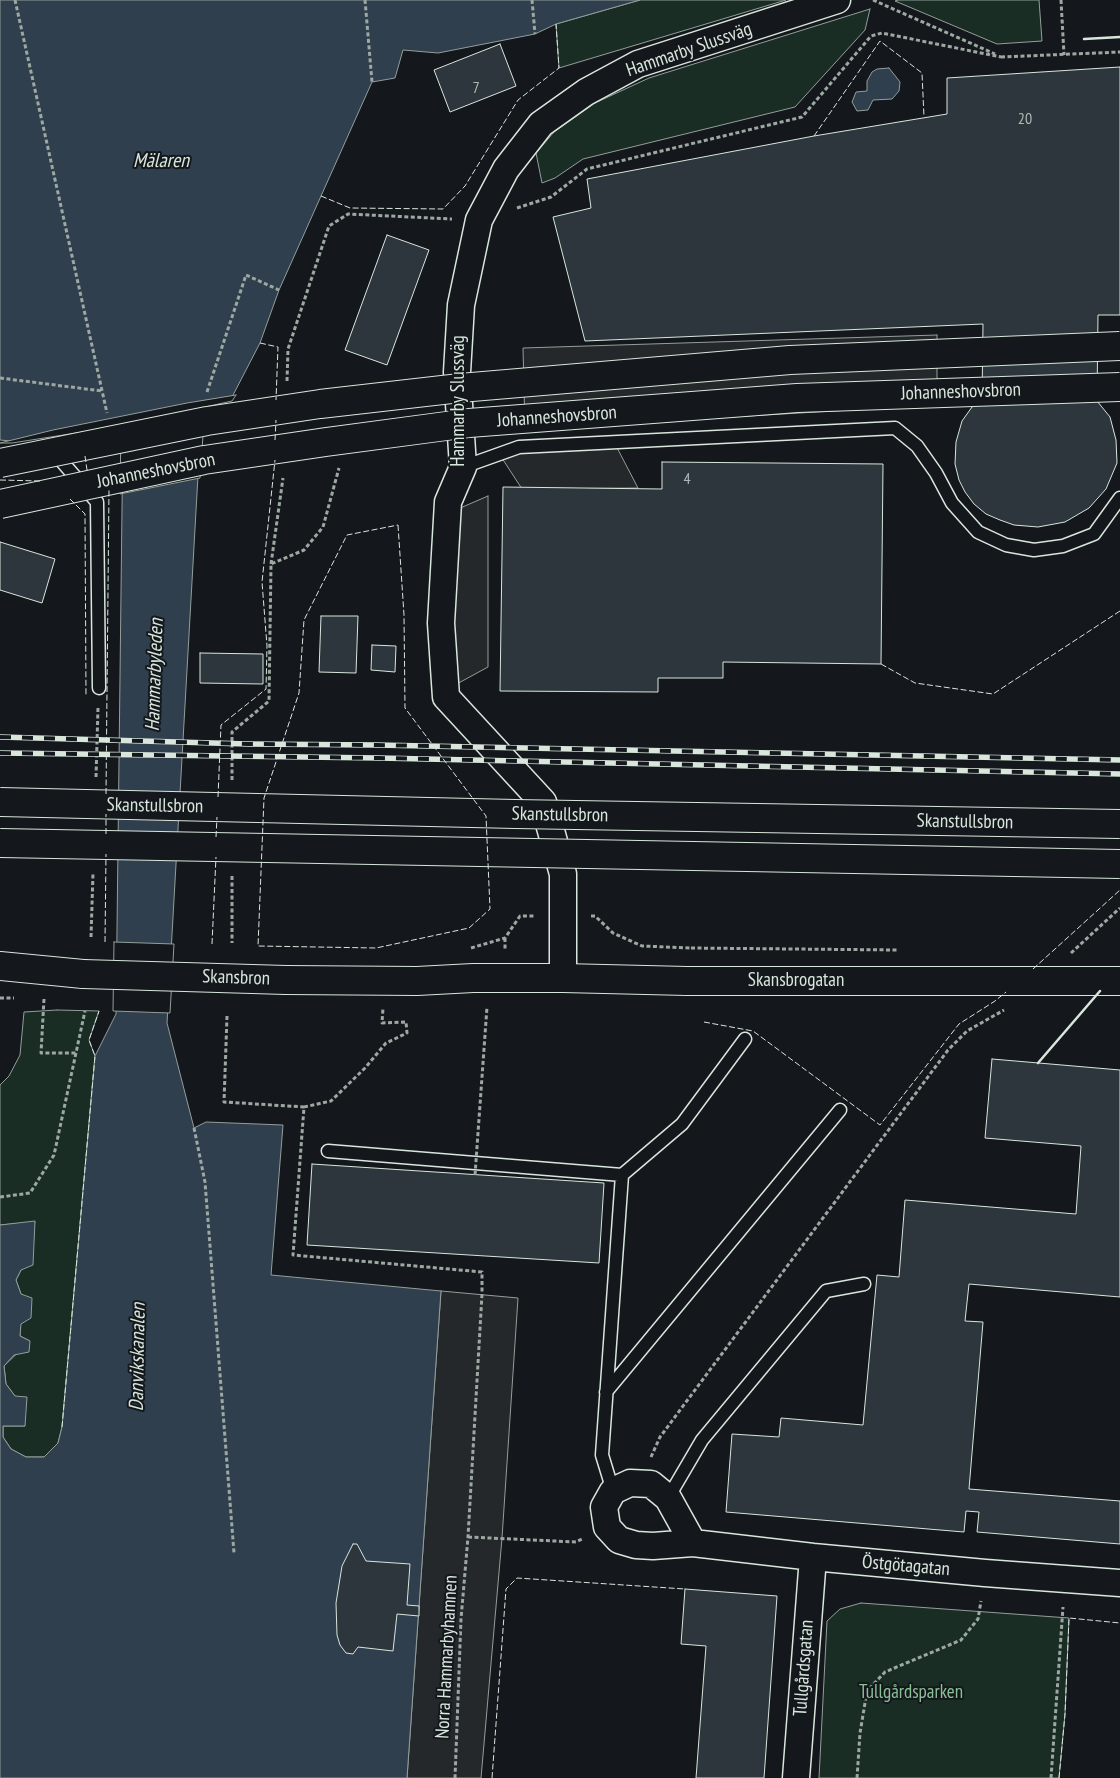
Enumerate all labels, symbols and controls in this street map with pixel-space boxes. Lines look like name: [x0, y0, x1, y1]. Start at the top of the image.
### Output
street label: Hammarby Slussväg: [623, 18, 755, 82]
house number: 7: [472, 78, 480, 98]
house number: 20: [1018, 109, 1032, 129]
water label: Mälaren: [133, 149, 189, 173]
street label: Hammarby Slussväg: [448, 335, 470, 467]
street label: Johanneshovsbron: [901, 379, 1021, 405]
street label: Johanneshovsbron: [496, 401, 618, 433]
street label: Johanneshovsbron: [95, 448, 217, 494]
house number: 4: [683, 469, 691, 489]
water label: Hammarbyleden: [141, 618, 169, 732]
street label: Skanstullsbron: [107, 794, 203, 818]
street label: Skanstullsbron: [512, 803, 608, 827]
street label: Skanstullsbron: [917, 810, 1013, 834]
street label: Skansbron: [202, 965, 270, 991]
street label: Skansbrogatan: [748, 970, 844, 992]
water label: Danvikskanalen: [125, 1303, 151, 1411]
street label: Östgötagatan: [861, 1551, 951, 1581]
street label: Norra Hammarbyhamnen: [431, 1575, 463, 1739]
street label: Tullgårdsgatan: [789, 1619, 819, 1717]
park label: Tullgårdsparken: [859, 1682, 963, 1704]

